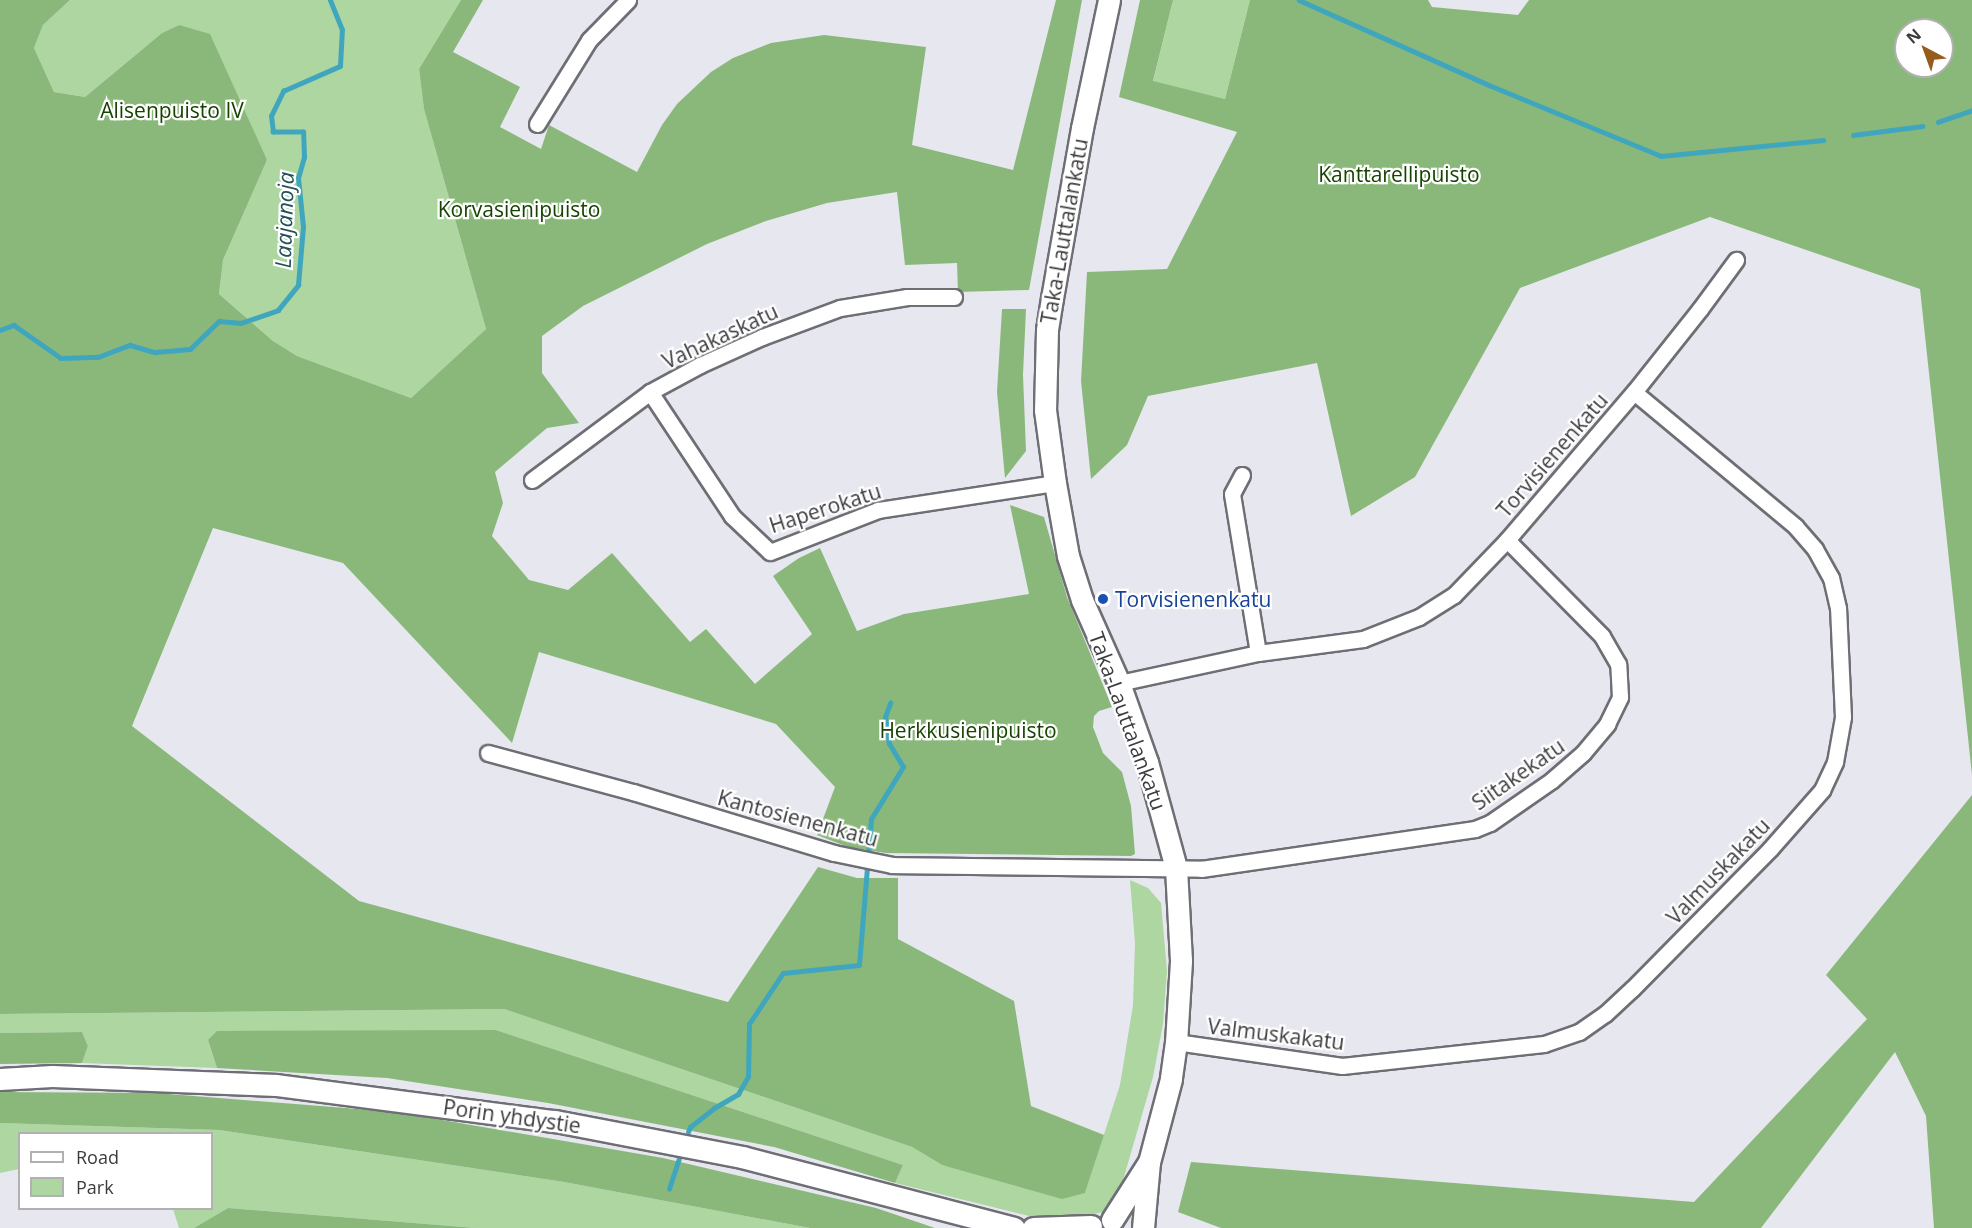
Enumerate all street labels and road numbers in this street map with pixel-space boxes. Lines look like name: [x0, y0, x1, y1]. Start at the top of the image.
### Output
street label: Taka-Lauttalankatu: [1035, 136, 1093, 326]
street label: Vahakaskatu: [658, 298, 782, 374]
street label: Torvisienenkatu: [1491, 388, 1613, 522]
street label: Haperokatu: [766, 478, 884, 538]
street label: Taka-Lauttalankatu: [1084, 628, 1172, 814]
street label: Siitakekatu: [1467, 733, 1569, 815]
street label: Kantosienenkatu: [715, 784, 881, 852]
street label: Valmuskakatu: [1661, 813, 1775, 929]
street label: Valmuskakatu: [1206, 1013, 1346, 1055]
street label: Porin yhdystie: [442, 1094, 582, 1138]

